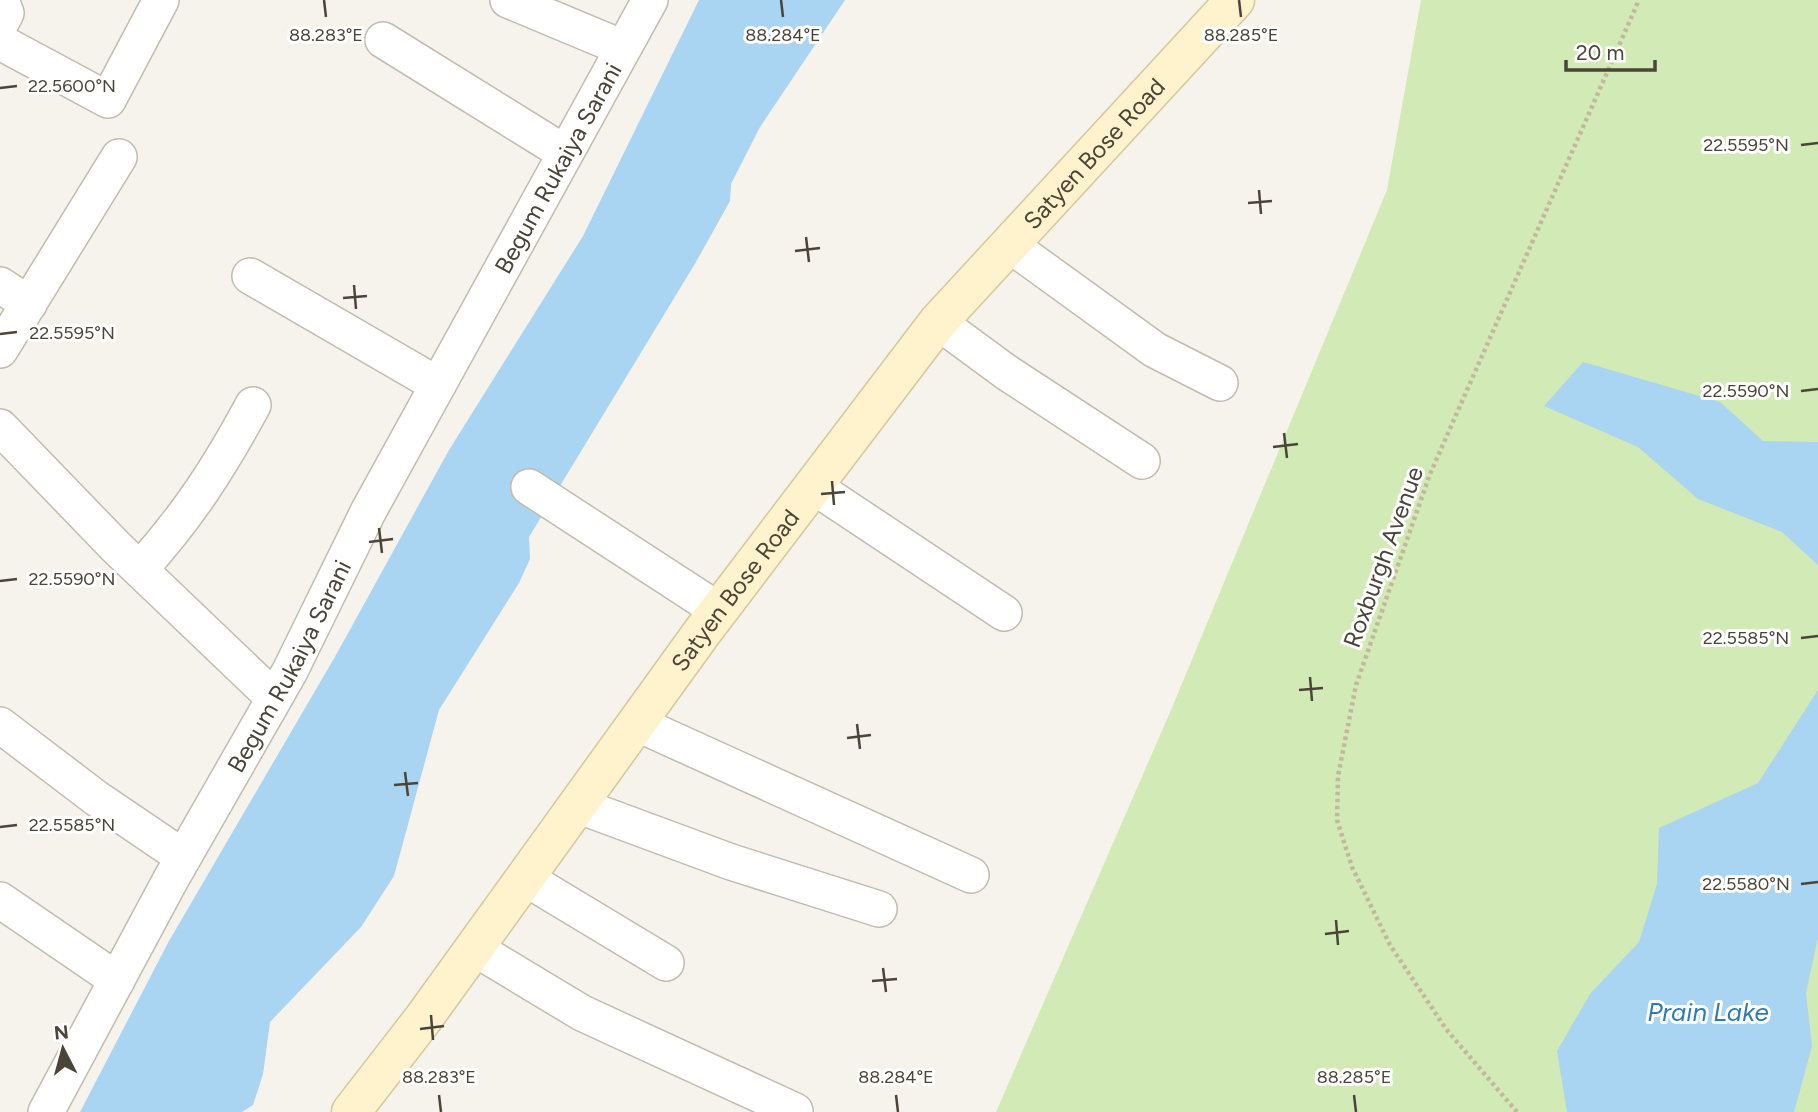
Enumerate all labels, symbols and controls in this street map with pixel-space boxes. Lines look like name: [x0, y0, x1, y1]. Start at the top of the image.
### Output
text: 88.283°E: [289, 24, 363, 46]
text: 88.284°E: [745, 24, 821, 46]
text: 88.285°E: [1204, 24, 1278, 46]
scale bar: [1566, 28, 1655, 72]
text: 20 m: [1576, 40, 1624, 65]
street label: Begum Rukaiya Sarani: [488, 57, 627, 278]
street label: Satyen Bose Road: [1017, 72, 1170, 235]
text: 22.5600°N: [28, 75, 116, 97]
text: 22.5595°N: [1703, 134, 1789, 156]
text: 22.5595°N: [29, 322, 115, 344]
text: 22.5590°N: [1703, 380, 1789, 402]
street label: Roxburgh Avenue: [1337, 463, 1429, 651]
street label: Satyen Bose Road: [665, 503, 805, 676]
street label: Begum Rukaiya Sarani: [221, 555, 357, 777]
text: 22.5590°N: [29, 568, 115, 590]
text: 22.5585°N: [1703, 627, 1789, 649]
text: 22.5585°N: [29, 814, 115, 836]
text: 22.5580°N: [1702, 873, 1790, 895]
water label: Prain Lake: [1647, 996, 1769, 1028]
north arrow: [28, 1014, 98, 1084]
text: N: [53, 1020, 70, 1045]
text: 88.283°E: [402, 1066, 476, 1088]
text: 88.284°E: [858, 1066, 934, 1088]
text: 88.285°E: [1317, 1066, 1391, 1088]

